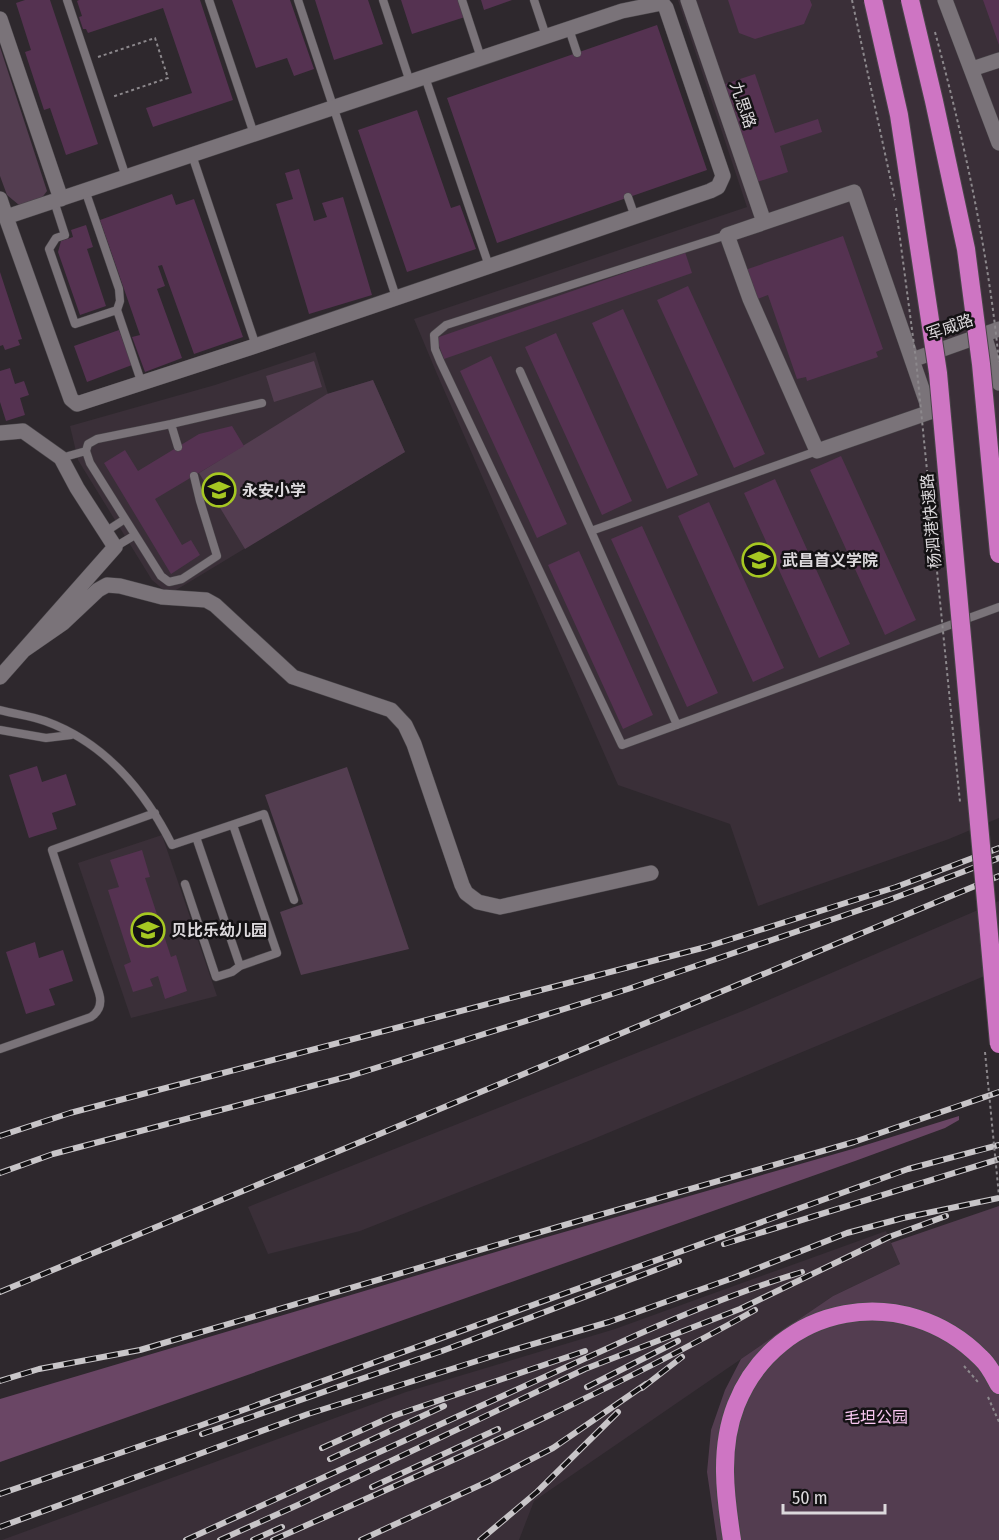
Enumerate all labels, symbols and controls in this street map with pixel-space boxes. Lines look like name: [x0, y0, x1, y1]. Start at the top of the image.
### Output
street label: 九思路: [726, 79, 760, 131]
street label: 军威路: [924, 310, 976, 344]
school or university icon: 永安小学: [201, 472, 237, 508]
street label: 杨泗港快速路: [917, 472, 945, 570]
place label: 永安小学: [242, 481, 306, 500]
school or university icon: 武昌首义学院: [741, 542, 777, 578]
place label: 武昌首义学院: [782, 551, 878, 570]
school or university icon: 贝比乐幼儿园: [130, 912, 166, 948]
place label: 贝比乐幼儿园: [171, 921, 267, 940]
park label: 毛坦公园: [844, 1408, 908, 1427]
scale bar: [783, 1477, 885, 1515]
text: 50 m: [792, 1487, 828, 1509]

